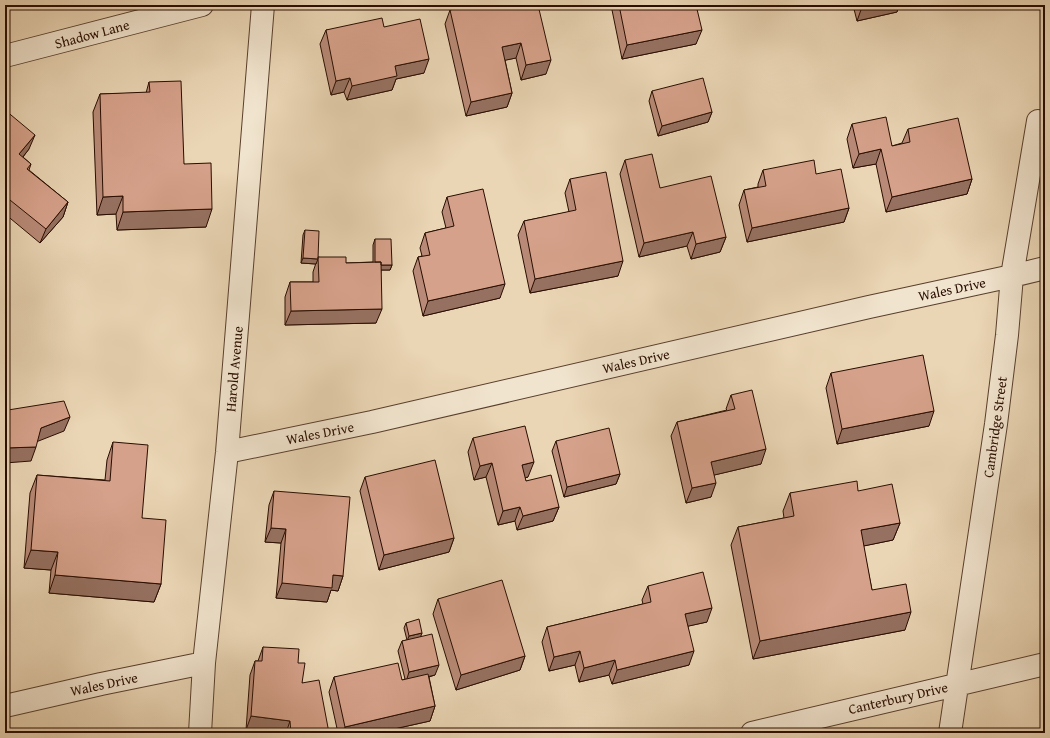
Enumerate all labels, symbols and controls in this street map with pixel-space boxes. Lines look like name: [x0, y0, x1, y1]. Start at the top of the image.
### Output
street label: Shadow Lane: [52, 14, 132, 54]
street label: Wales Drive: [916, 272, 988, 306]
street label: Harold Avenue: [220, 325, 248, 413]
street label: Wales Drive: [600, 343, 672, 378]
street label: Cambridge Street: [978, 375, 1012, 479]
street label: Wales Drive: [284, 417, 356, 449]
street label: Wales Drive: [68, 667, 140, 701]
street label: Canterbury Drive: [846, 677, 950, 719]

